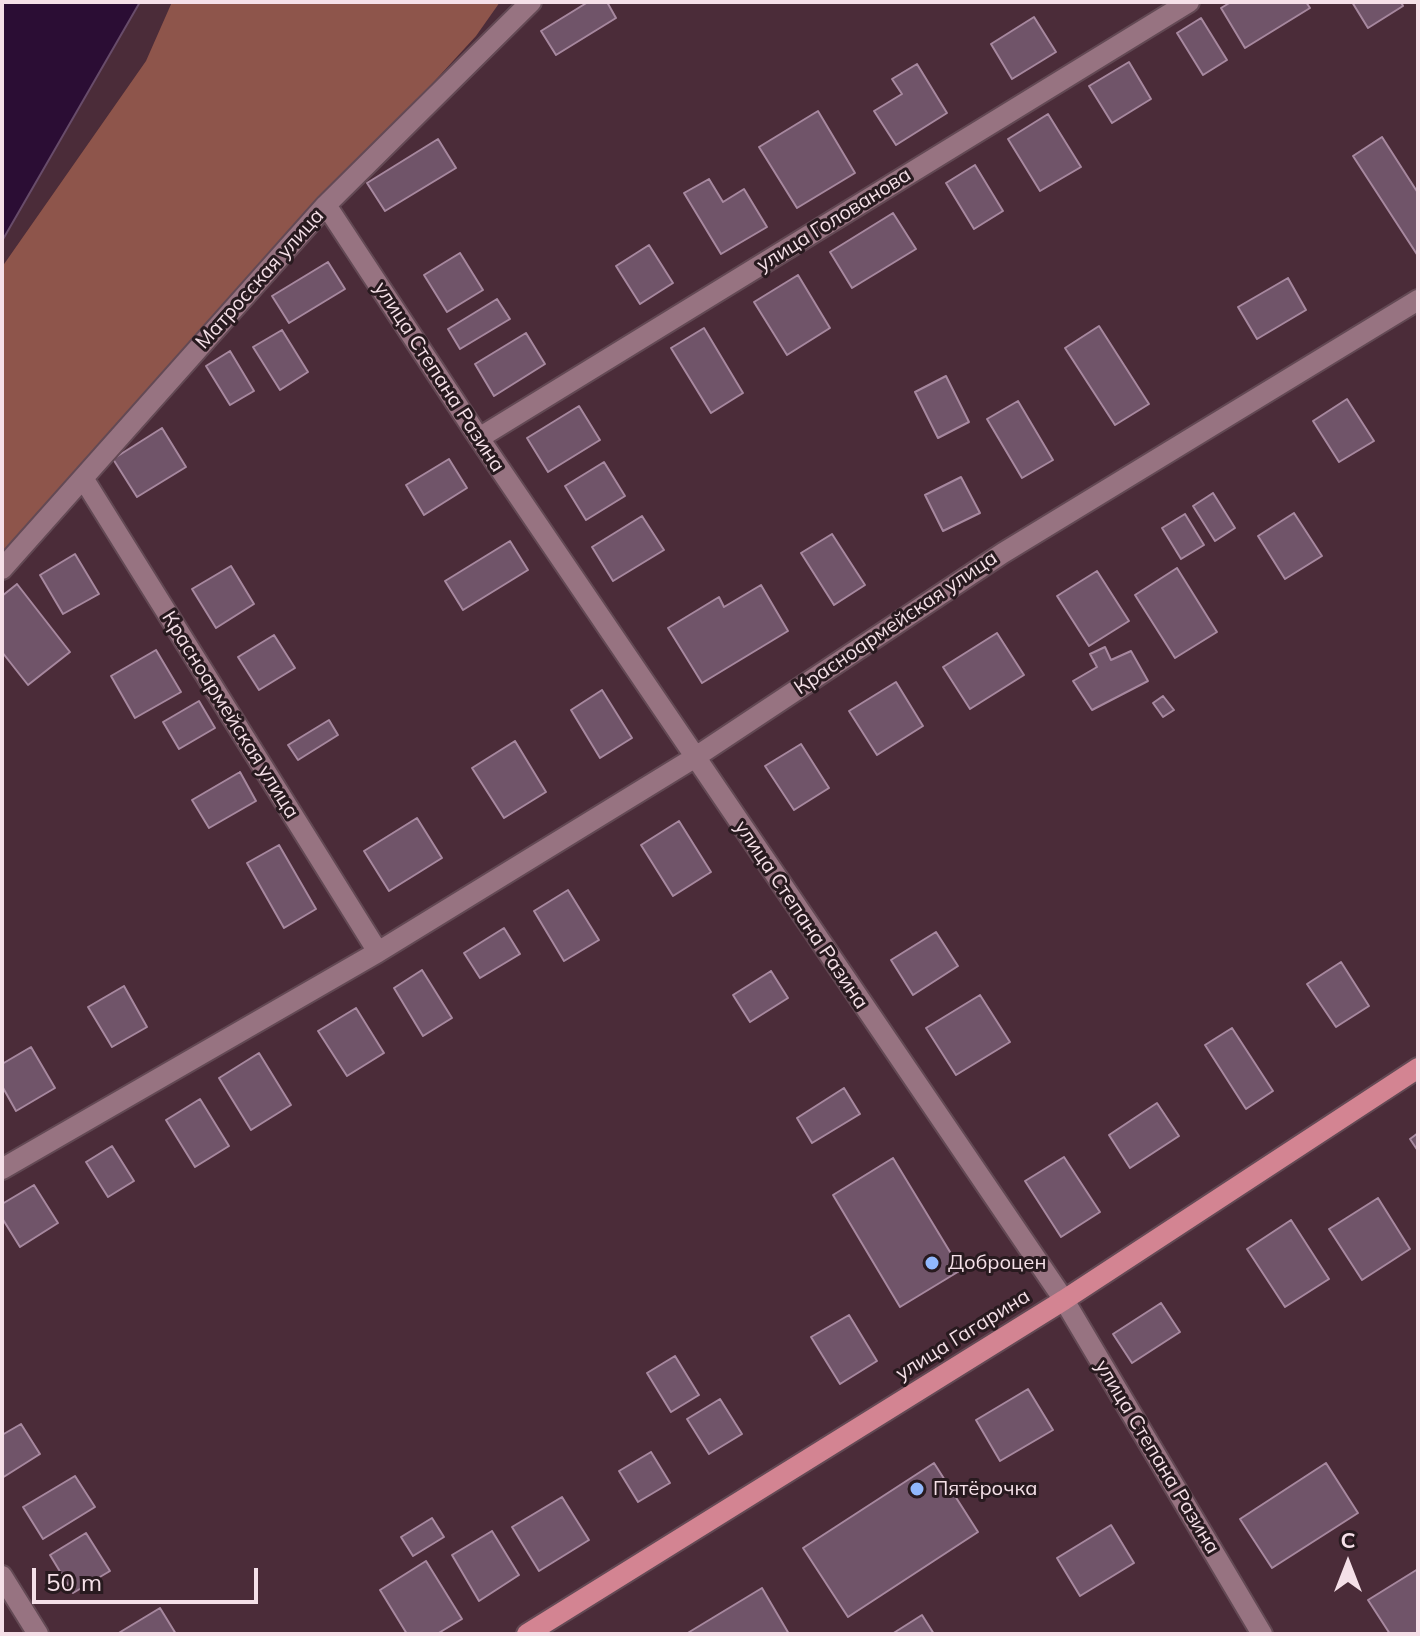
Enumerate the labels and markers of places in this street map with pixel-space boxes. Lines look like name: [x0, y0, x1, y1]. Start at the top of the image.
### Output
place label: Доброцен: [948, 1251, 1046, 1275]
marker: Доброцен: [923, 1254, 941, 1272]
place label: Пятёрочка: [933, 1477, 1037, 1501]
marker: Пятёрочка: [908, 1480, 926, 1498]

